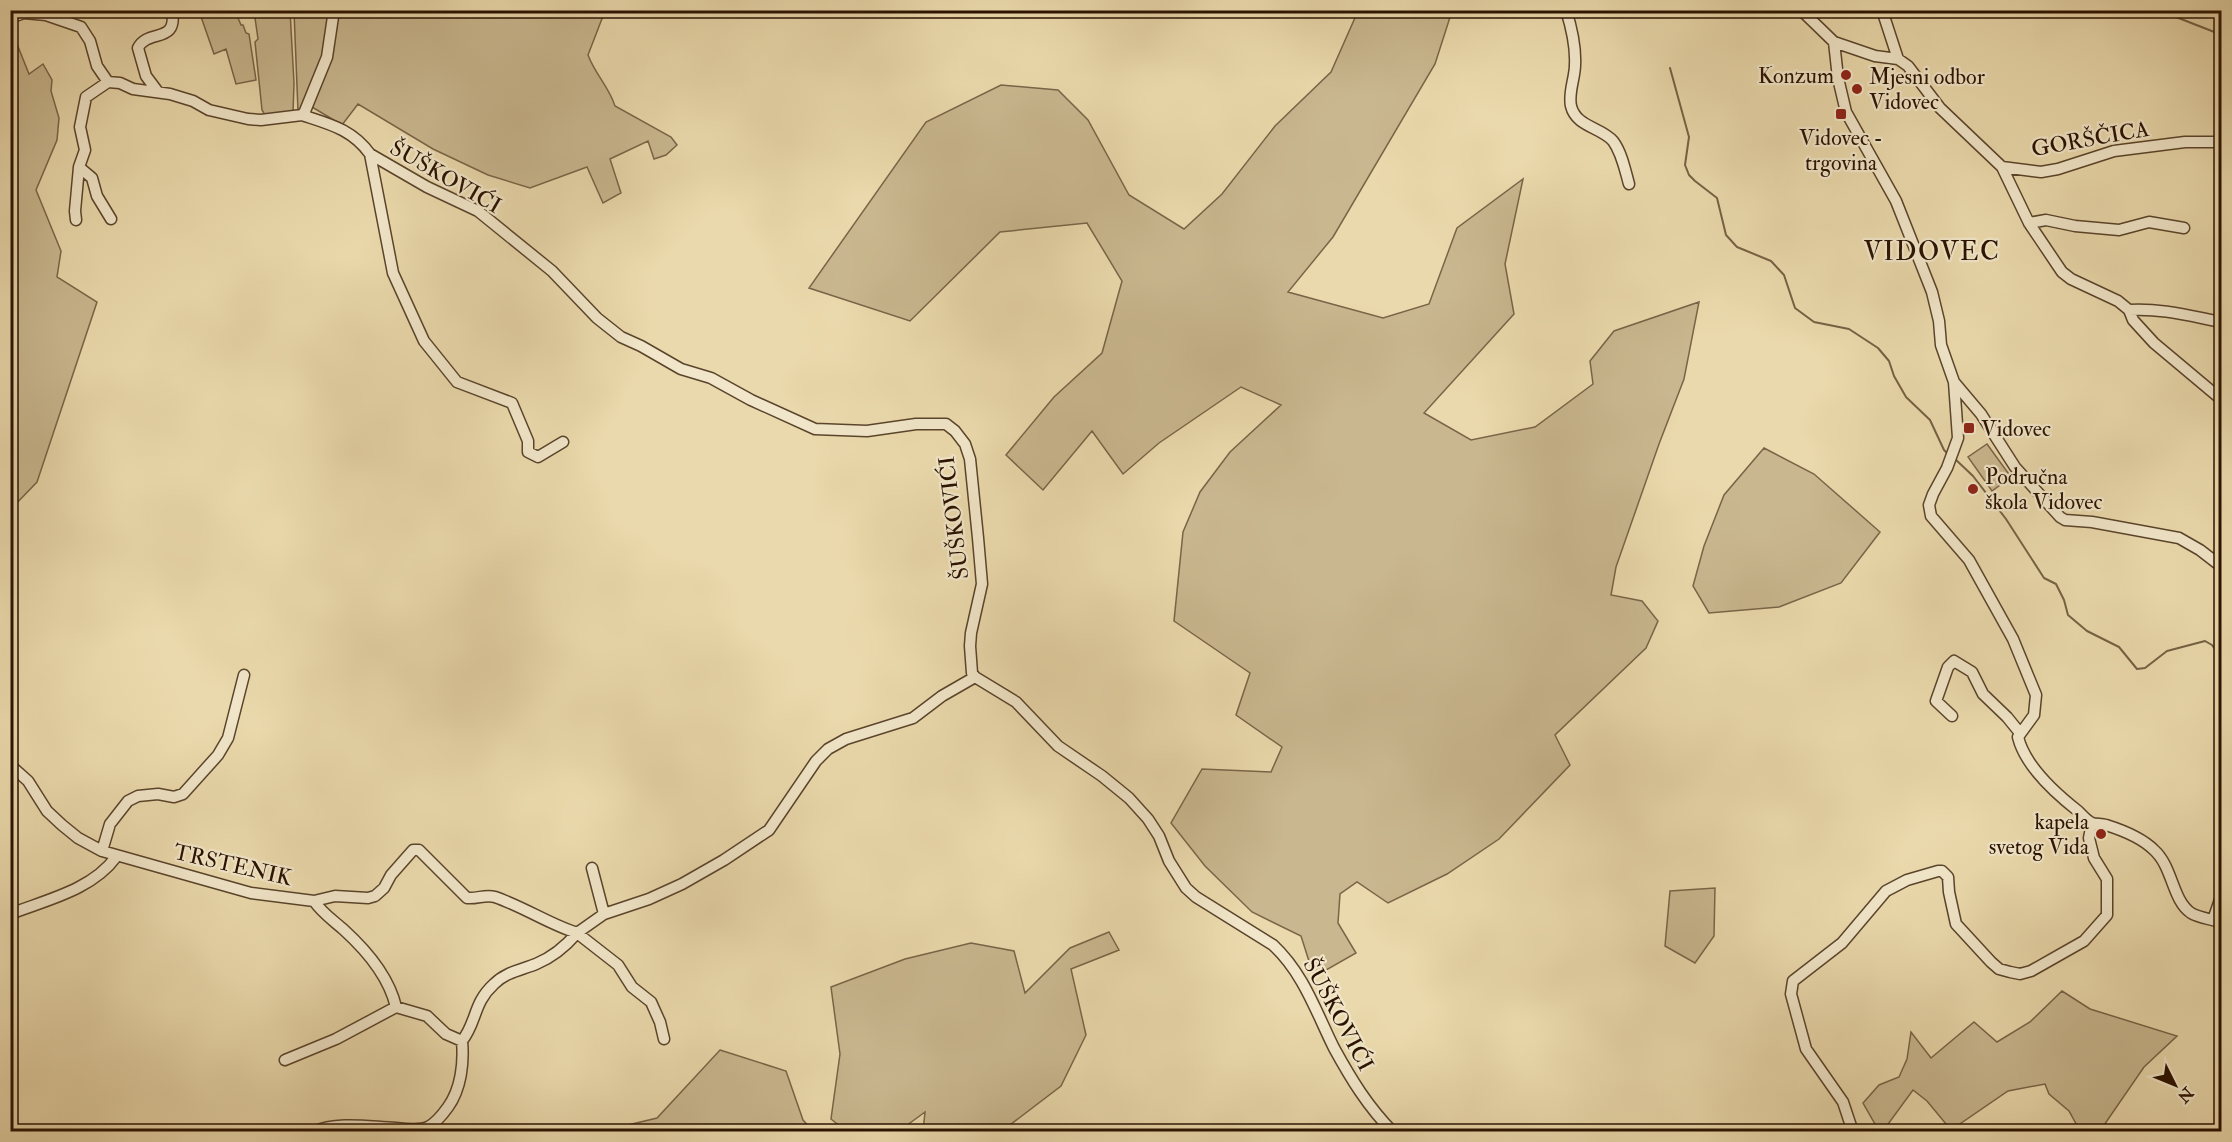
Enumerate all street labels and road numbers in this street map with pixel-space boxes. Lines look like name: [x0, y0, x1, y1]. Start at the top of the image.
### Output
street label: GORŠČICA: [2029, 114, 2151, 163]
street label: ŠUŠKOVIĆI: [385, 133, 507, 220]
street label: ŠUŠKOVIĆI: [932, 454, 975, 581]
street label: TRSTENIK: [171, 838, 295, 892]
street label: ŠUŠKOVIĆI: [1297, 953, 1381, 1076]

